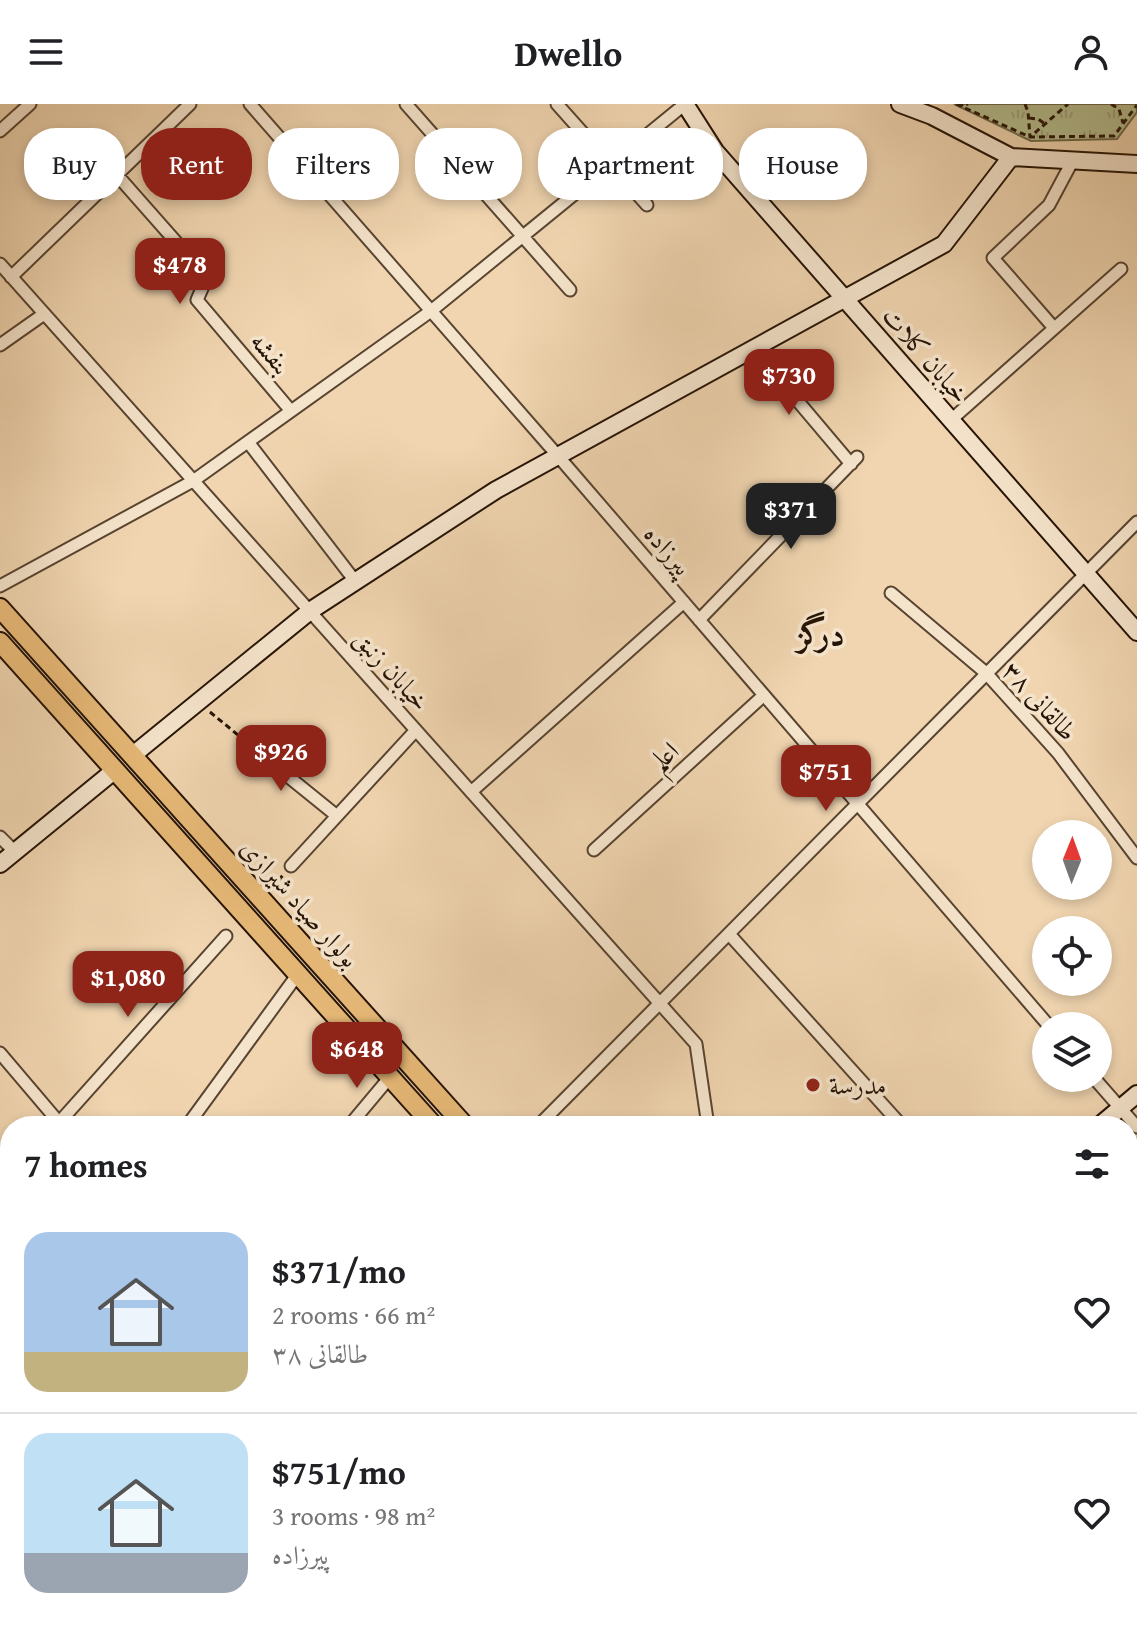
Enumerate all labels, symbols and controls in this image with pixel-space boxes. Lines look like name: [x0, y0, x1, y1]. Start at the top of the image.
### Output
text: Dwello: [515, 26, 622, 79]
icon: menu: [24, 30, 68, 74]
icon: person: [1069, 30, 1113, 74]
chip: Buy: [24, 128, 125, 200]
chip: Rent: [141, 128, 252, 200]
chip: Filters: [268, 128, 399, 200]
chip: New: [415, 128, 522, 200]
chip: Apartment: [538, 128, 723, 200]
chip: House: [739, 128, 867, 200]
pin: $478: [133, 238, 227, 306]
text: $478: [153, 244, 207, 283]
street label: خیابان کلات: [873, 298, 980, 412]
street label: بنفشه: [242, 323, 301, 383]
pin: $730: [742, 349, 836, 417]
text: $730: [762, 355, 816, 394]
pin: $371: [744, 483, 838, 551]
text: $371: [764, 489, 818, 528]
street label: پیرزاده: [635, 516, 702, 585]
district label: درگز: [793, 608, 845, 657]
street label: خیابان زنبق: [345, 620, 440, 719]
street label: طالقانی ۳۸: [994, 652, 1087, 749]
pin: $926: [234, 725, 328, 793]
text: $926: [254, 731, 308, 770]
street label: اعلم: [640, 732, 692, 785]
pin: $751: [779, 745, 873, 813]
text: $751: [799, 751, 853, 790]
north arrow: [1032, 820, 1112, 900]
map controls: [1032, 820, 1112, 1092]
street label: بولوار صیاد شیرازی: [232, 829, 369, 976]
button: locate: [1032, 916, 1112, 996]
pin: $1,080: [63, 951, 193, 1019]
text: $1,080: [91, 957, 165, 996]
button: layers: [1032, 1012, 1112, 1092]
pin: $648: [310, 1022, 404, 1090]
text: $648: [330, 1028, 384, 1067]
place label: مدرسة: [829, 1065, 886, 1104]
marker: مدرسة: [804, 1076, 822, 1094]
text: 7 homes: [24, 1140, 148, 1189]
icon: filters: [1070, 1142, 1114, 1186]
text: $371/mo: [272, 1246, 406, 1295]
icon: home: [88, 1264, 184, 1360]
icon: heart: [1070, 1290, 1114, 1334]
text: 2 rooms · 66 m²: [272, 1295, 435, 1334]
text: طالقانی ۳۸: [272, 1334, 368, 1373]
text: $751/mo: [272, 1447, 406, 1496]
icon: home: [88, 1465, 184, 1561]
icon: heart: [1070, 1491, 1114, 1535]
text: 3 rooms · 98 m²: [272, 1496, 435, 1535]
text: پیرزاده: [272, 1535, 329, 1574]

